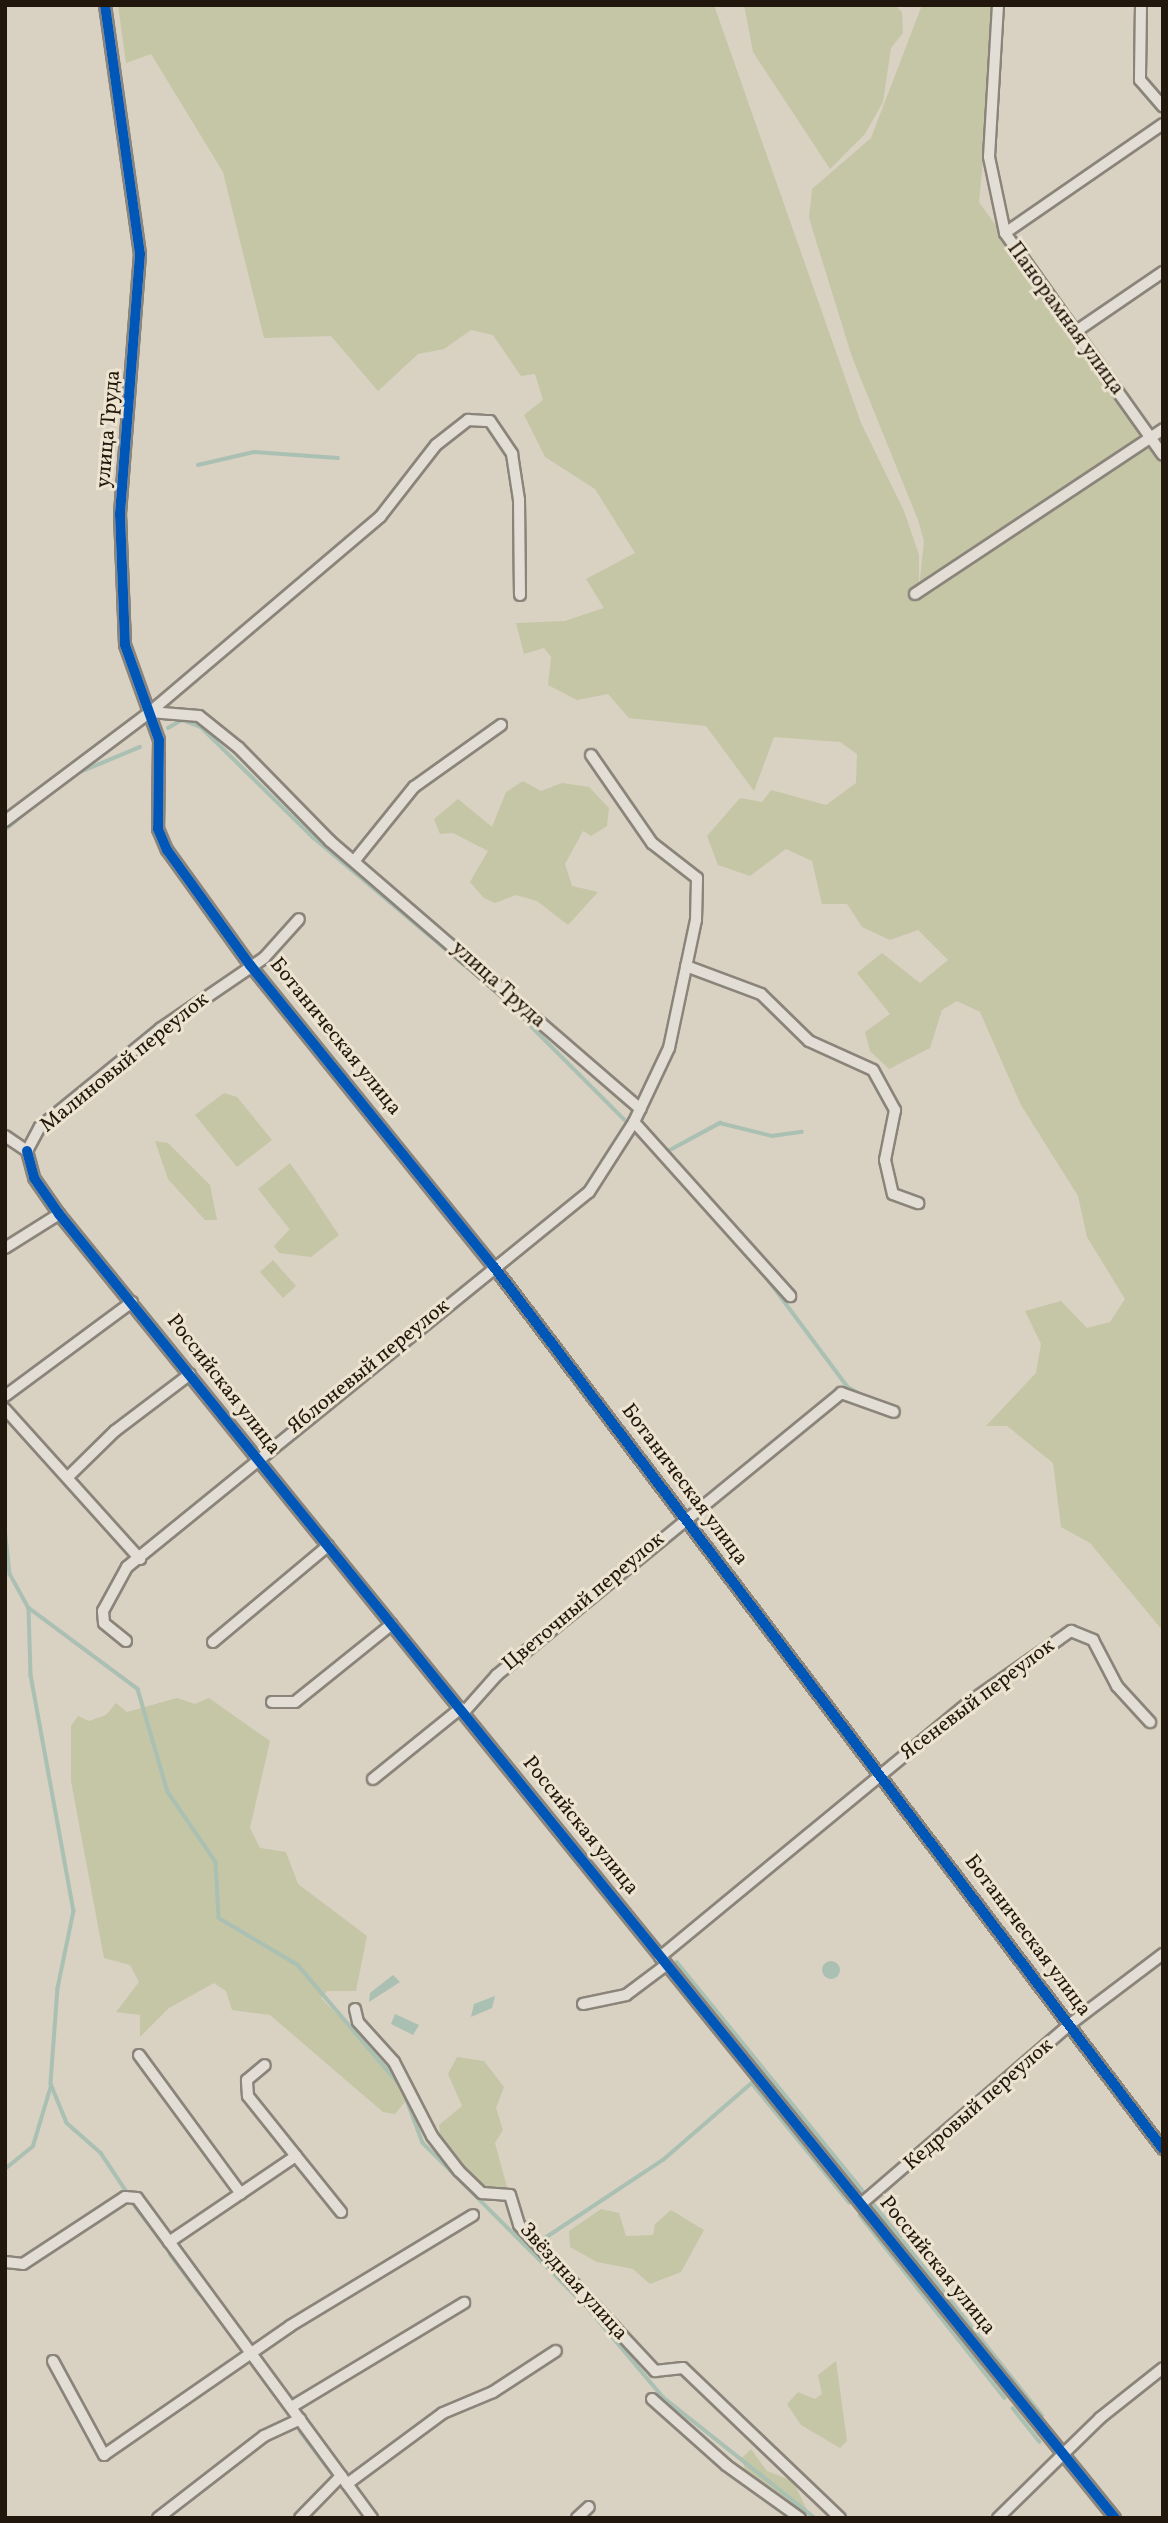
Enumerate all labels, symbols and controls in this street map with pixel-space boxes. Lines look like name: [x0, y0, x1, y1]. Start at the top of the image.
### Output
street label: Панорамная улица: [1001, 237, 1129, 401]
street label: улица Труда: [91, 369, 127, 489]
street label: улица Труда: [445, 936, 551, 1034]
street label: Ботаническая улица: [263, 953, 407, 1121]
street label: Малиновый переулок: [36, 987, 214, 1139]
street label: Яблоневый переулок: [283, 1294, 455, 1440]
street label: Российская улица: [160, 1309, 286, 1461]
street label: Ботаническая улица: [615, 1399, 753, 1571]
street label: Цветочный переулок: [498, 1527, 670, 1677]
street label: Ясеневый переулок: [896, 1634, 1060, 1766]
street label: Российская улица: [516, 1751, 644, 1901]
street label: Ботаническая улица: [958, 1850, 1096, 2022]
street label: Кедровый переулок: [899, 2033, 1059, 2177]
street label: Российская улица: [873, 2191, 1001, 2341]
street label: Звёздная улица: [513, 2218, 633, 2346]

